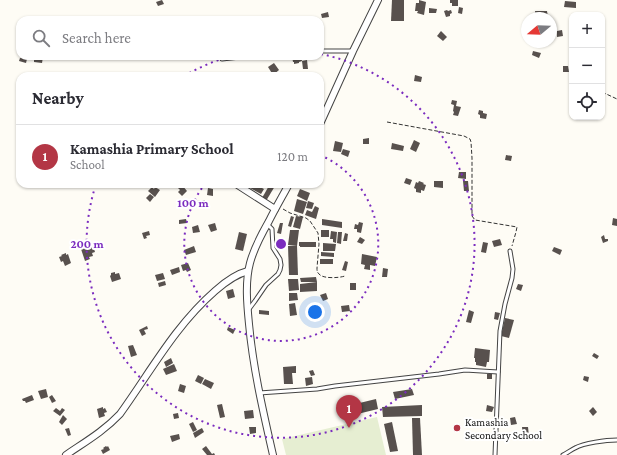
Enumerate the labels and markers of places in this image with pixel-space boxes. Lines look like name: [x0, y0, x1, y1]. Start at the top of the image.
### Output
centre of rings: [274, 237, 288, 251]
pin: 1: [336, 395, 362, 428]
place label: Kamashia Secondary School: [465, 416, 542, 442]
marker: Kamashia Secondary School: [452, 423, 462, 433]

